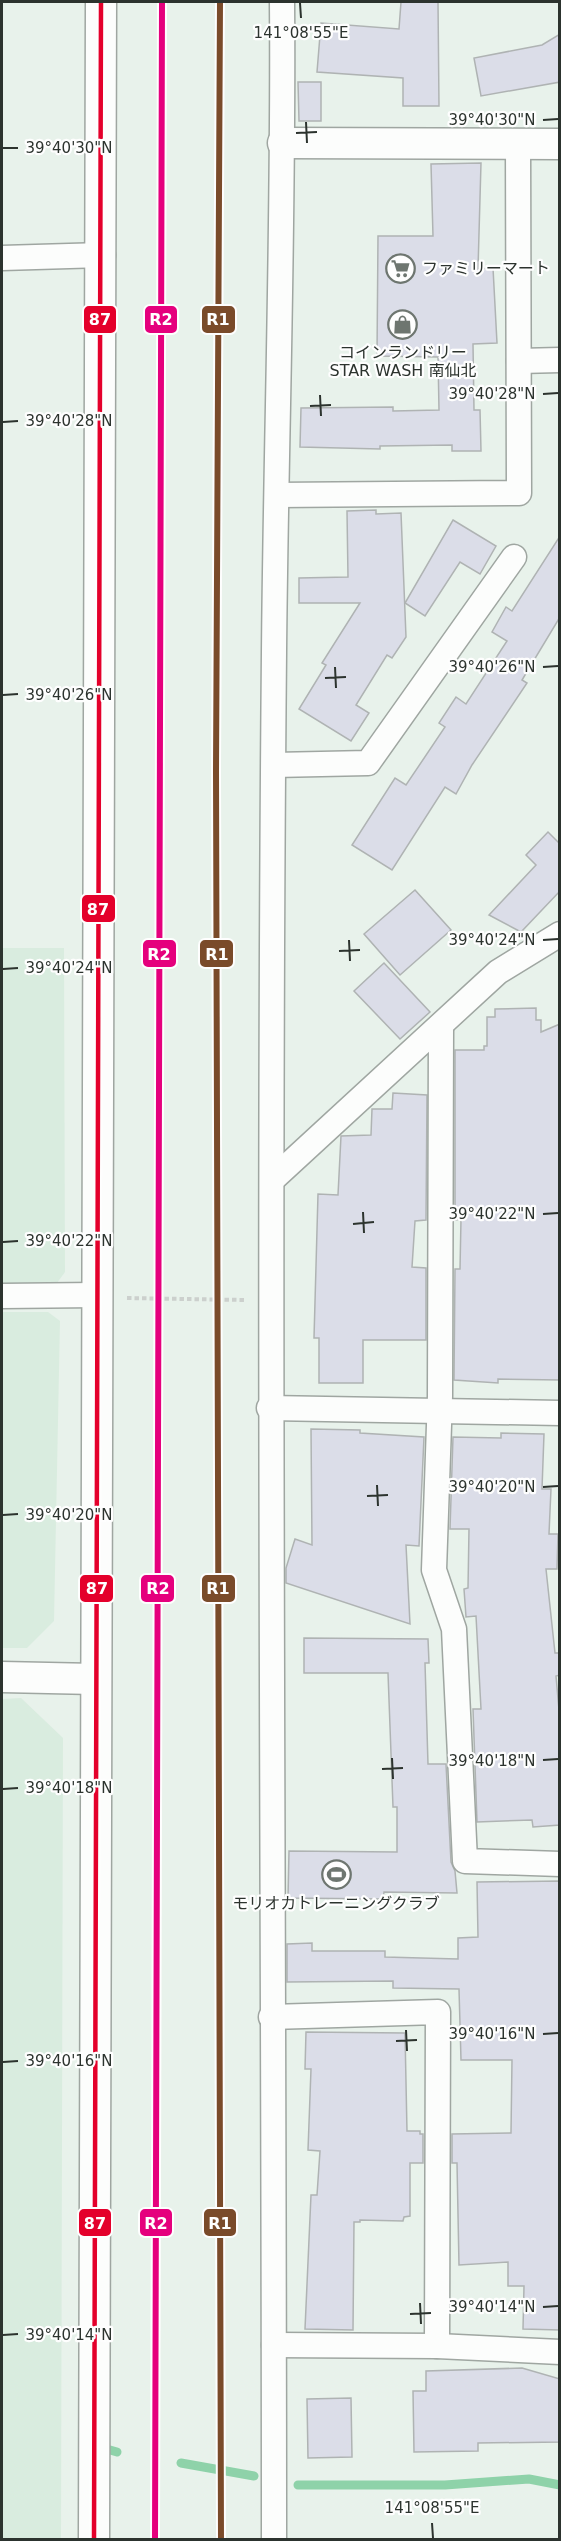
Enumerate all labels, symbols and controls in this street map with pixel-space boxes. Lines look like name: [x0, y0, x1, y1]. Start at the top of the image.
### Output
text: 141°08'55"E: [254, 24, 348, 42]
text: 39°40'30"N: [448, 111, 536, 129]
text: 39°40'30"N: [25, 139, 113, 157]
supermarket icon: ファミリーマート: [385, 252, 417, 284]
place label: ファミリーマート: [422, 259, 550, 278]
line badge: 87: [83, 305, 117, 334]
line badge: R2: [144, 305, 178, 334]
line badge: R1: [201, 305, 236, 334]
shop icon: コインランドリー STAR WASH 南仙北: [387, 308, 419, 340]
text: 87: [89, 310, 111, 329]
text: R2: [149, 310, 173, 329]
text: R1: [206, 310, 230, 329]
place label: コインランドリー STAR WASH 南仙北: [329, 343, 477, 380]
text: 39°40'28"N: [448, 385, 536, 403]
text: 39°40'28"N: [25, 412, 113, 430]
text: 39°40'26"N: [448, 658, 536, 676]
text: 39°40'26"N: [25, 686, 113, 704]
line badge: 87: [81, 894, 116, 923]
text: 87: [87, 900, 109, 919]
text: 39°40'24"N: [448, 931, 536, 949]
line badge: R2: [142, 939, 177, 968]
line badge: R1: [199, 939, 234, 968]
text: R2: [147, 945, 171, 964]
text: R1: [205, 945, 229, 964]
text: 39°40'24"N: [25, 959, 113, 977]
text: 39°40'22"N: [448, 1205, 536, 1223]
text: 39°40'22"N: [25, 1232, 113, 1250]
text: 39°40'20"N: [448, 1478, 536, 1496]
text: 39°40'20"N: [25, 1506, 113, 1524]
line badge: 87: [79, 1574, 114, 1603]
line badge: R2: [140, 1574, 175, 1603]
line badge: R1: [201, 1574, 236, 1603]
text: 87: [86, 1579, 108, 1598]
text: R2: [146, 1579, 170, 1598]
text: R1: [206, 1579, 230, 1598]
text: 39°40'18"N: [448, 1752, 536, 1770]
text: 39°40'18"N: [25, 1779, 113, 1797]
sports icon: モリオカトレーニングクラブ: [320, 1859, 352, 1891]
place label: モリオカトレーニングクラブ: [232, 1894, 440, 1913]
text: 39°40'16"N: [448, 2025, 536, 2043]
text: 39°40'16"N: [25, 2052, 113, 2070]
line badge: 87: [78, 2208, 112, 2237]
line badge: R2: [139, 2208, 173, 2237]
line badge: R1: [203, 2208, 237, 2237]
text: 87: [84, 2214, 106, 2233]
text: R2: [144, 2214, 168, 2233]
text: R1: [208, 2214, 232, 2233]
text: 39°40'14"N: [448, 2298, 536, 2316]
text: 39°40'14"N: [25, 2326, 113, 2344]
text: 141°08'55"E: [385, 2499, 479, 2517]

